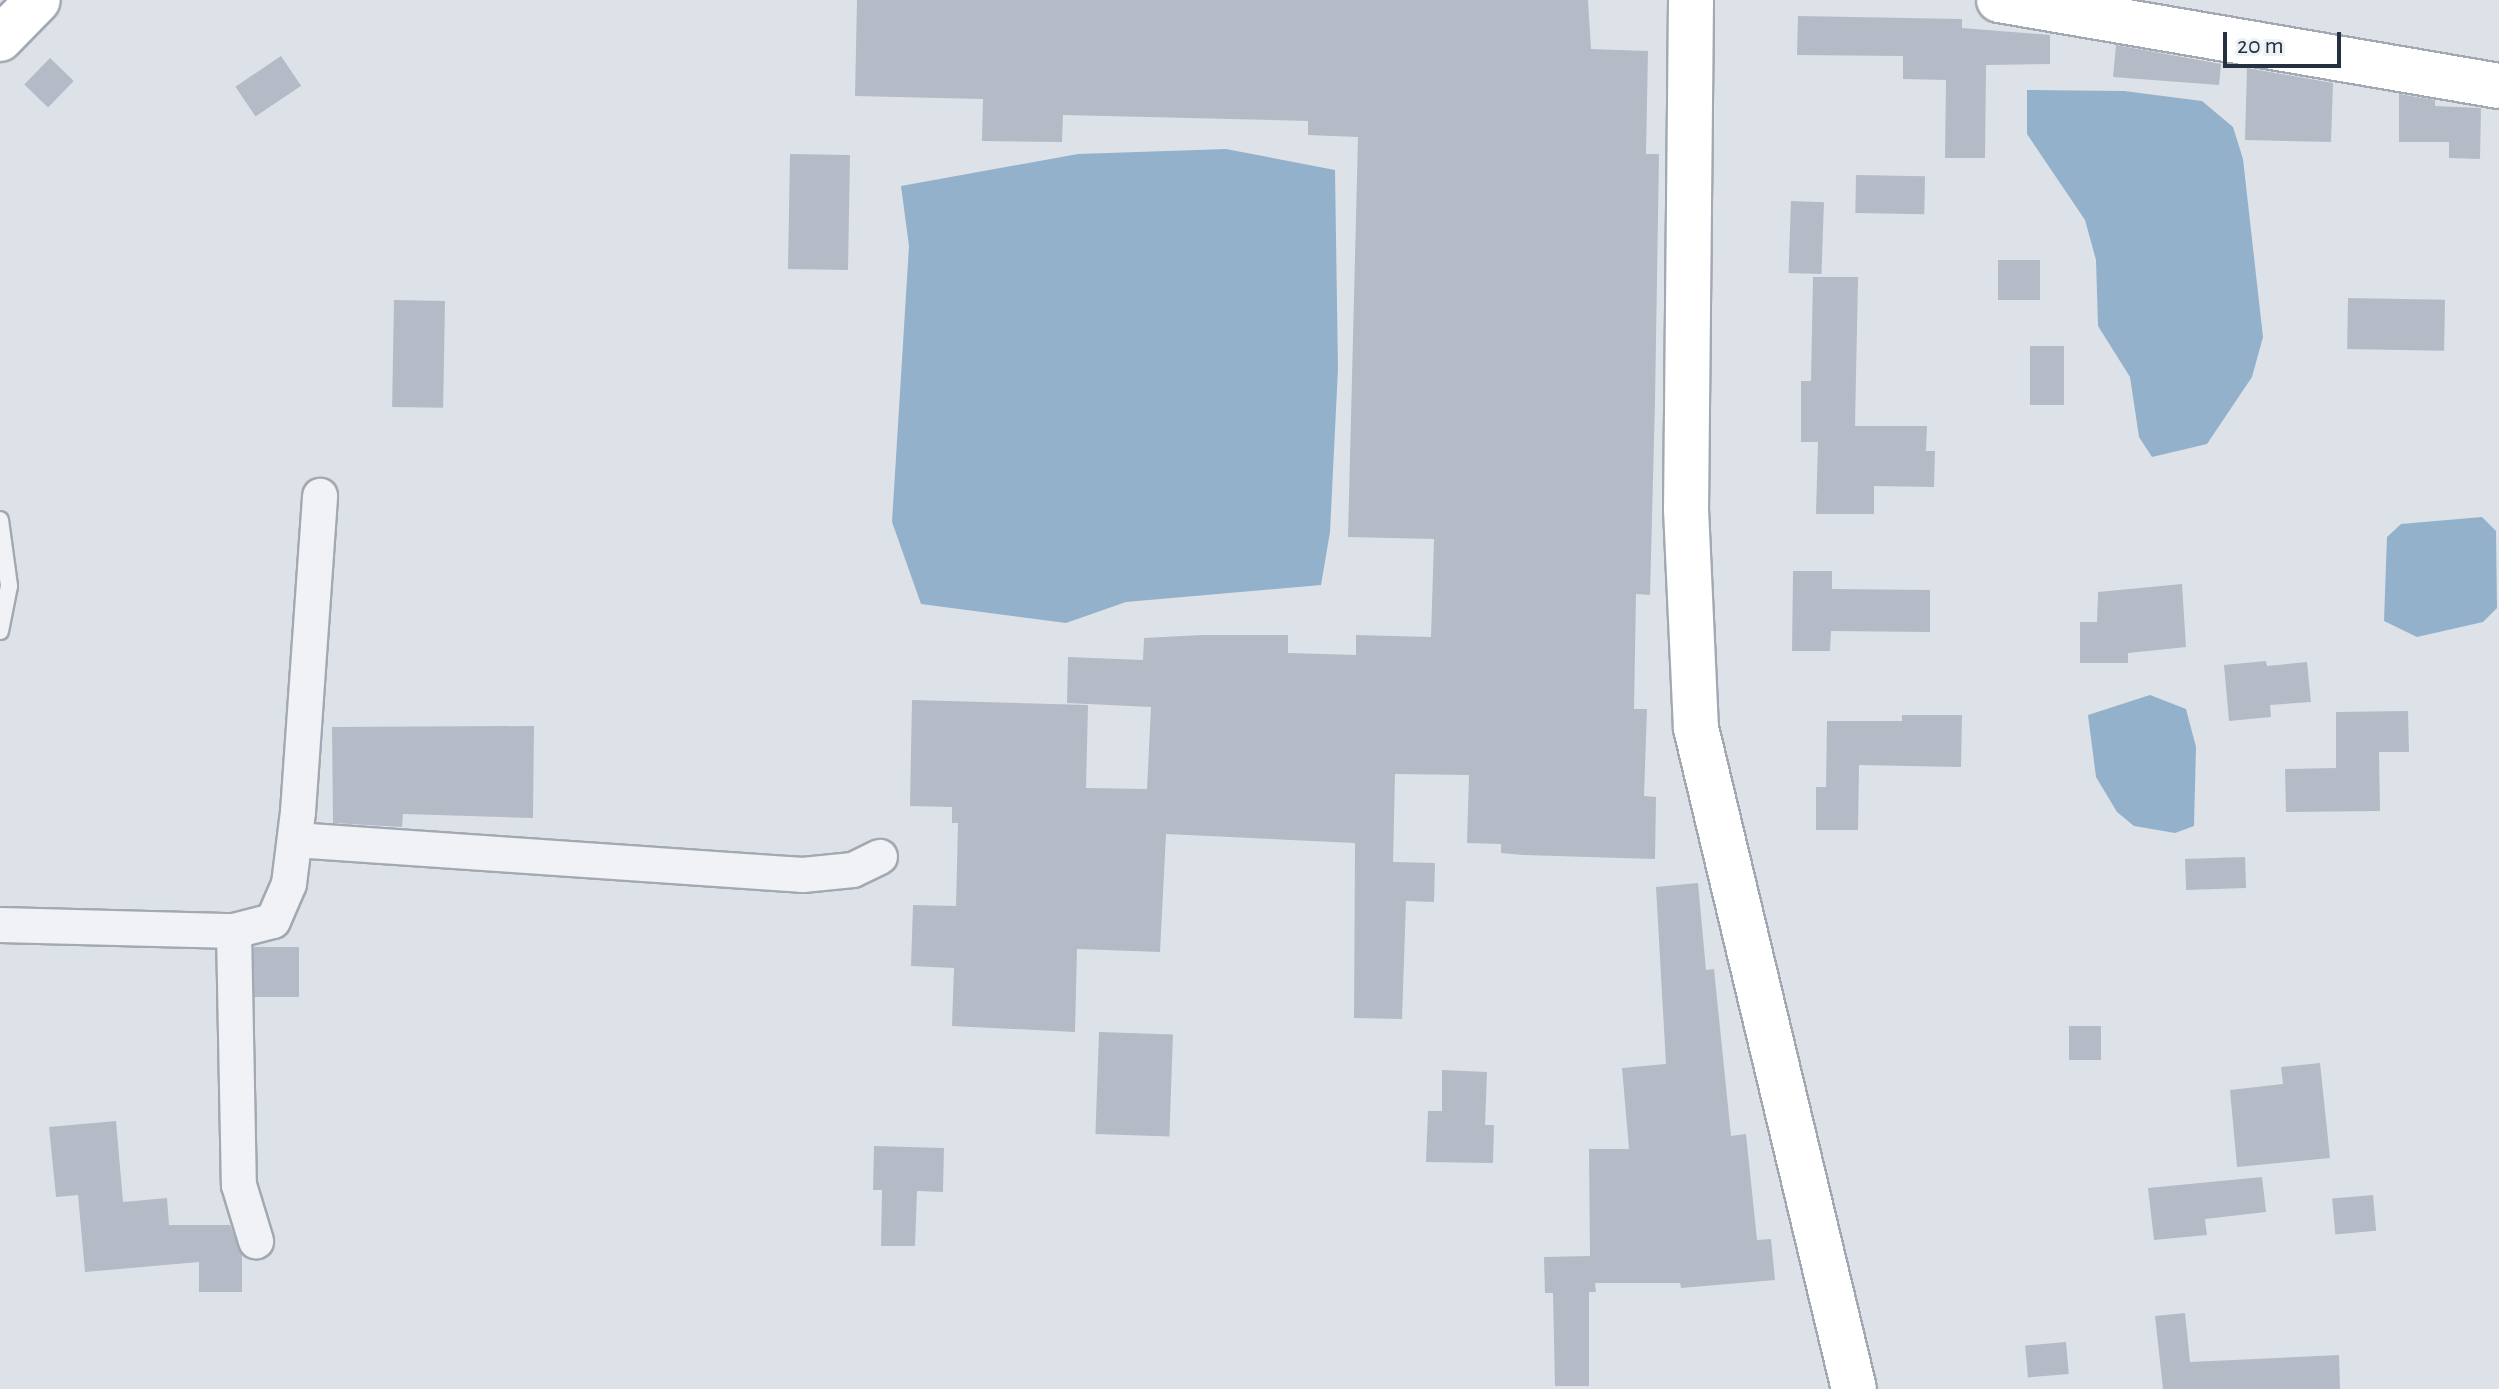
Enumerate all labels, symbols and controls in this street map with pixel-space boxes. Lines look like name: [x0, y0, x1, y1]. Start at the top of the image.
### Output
scale bar: [2227, 16, 2345, 66]
text: 20 m: [2237, 34, 2284, 58]

